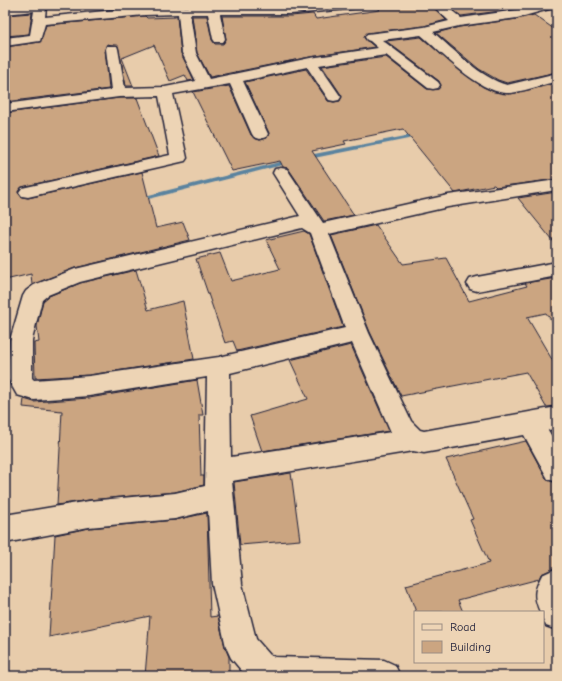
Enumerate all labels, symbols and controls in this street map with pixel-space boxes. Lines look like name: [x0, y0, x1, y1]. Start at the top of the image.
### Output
legend: [414, 611, 544, 663]
text: Road: [450, 620, 476, 634]
text: Building: [450, 640, 491, 654]

